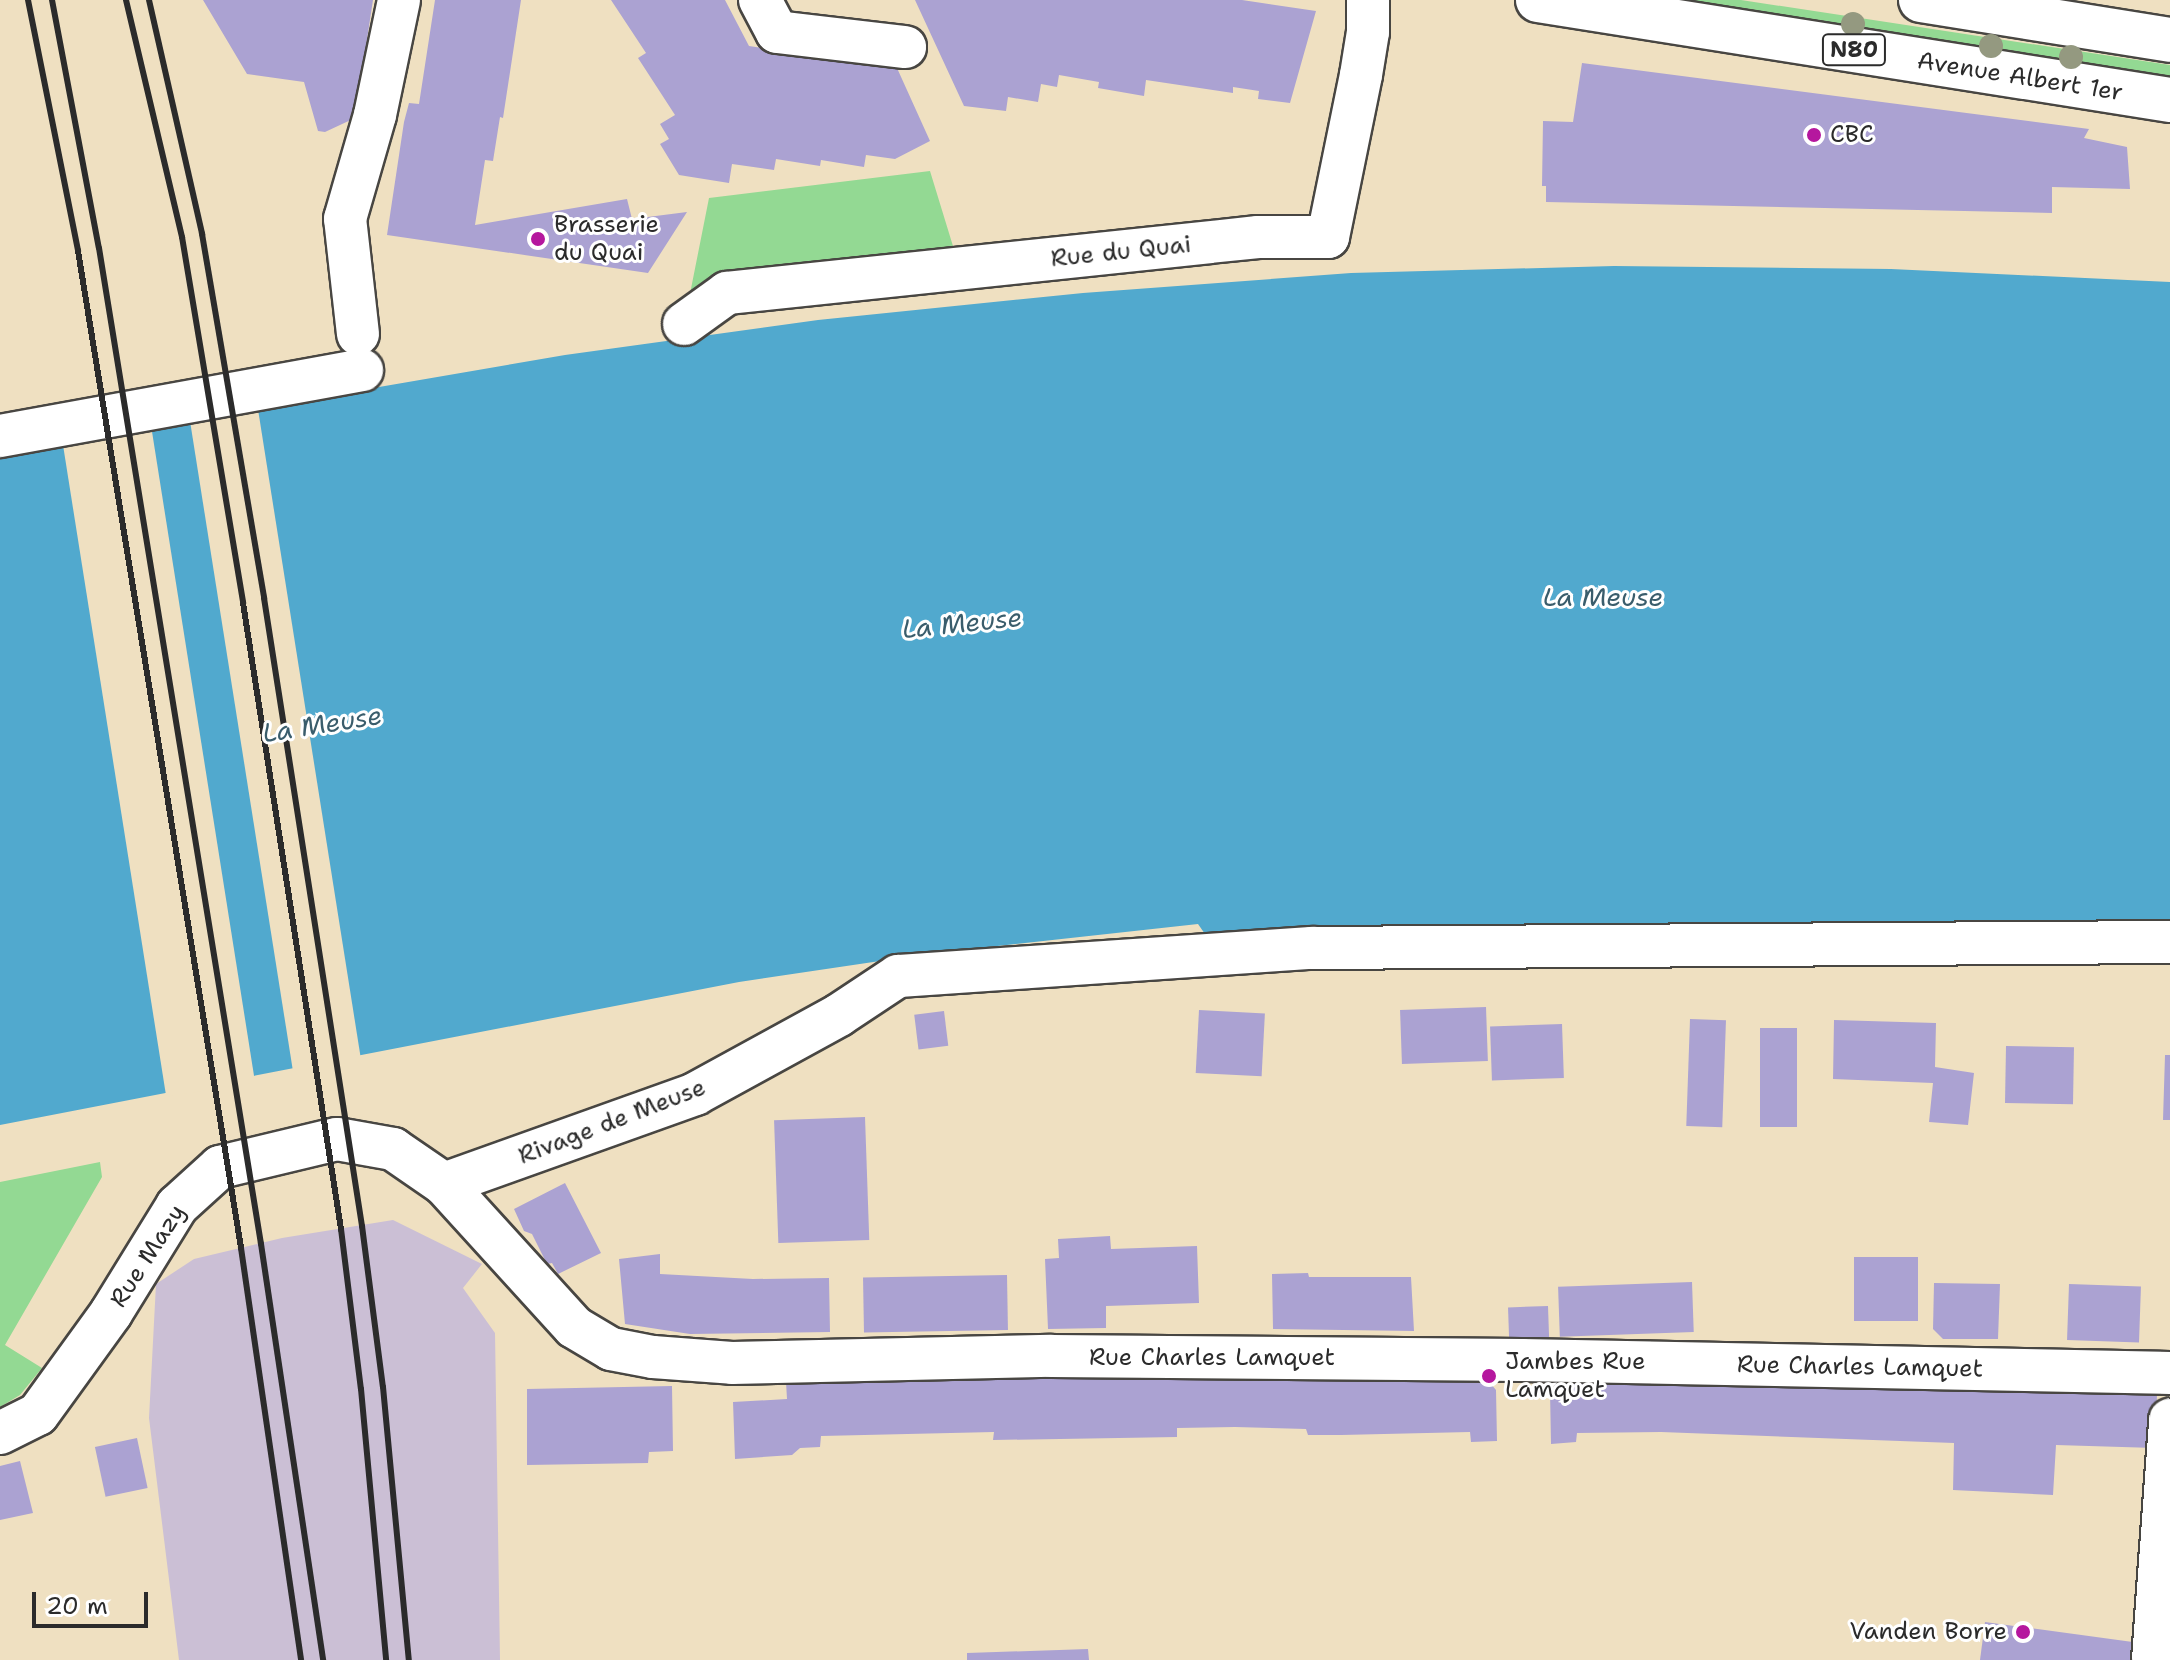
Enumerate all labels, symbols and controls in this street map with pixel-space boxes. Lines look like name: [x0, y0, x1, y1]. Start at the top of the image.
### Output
road number: N80: [1820, 32, 1888, 68]
street label: Avenue Albert 1er: [1915, 47, 2125, 107]
place label: CBC: [1830, 121, 1874, 149]
marker: CBC: [1805, 126, 1823, 144]
place label: Brasserie du Quai: [554, 211, 659, 267]
marker: Brasserie du Quai: [529, 230, 547, 248]
street label: Rue du Quai: [1049, 230, 1193, 274]
water label: La Meuse: [1543, 581, 1663, 613]
water label: La Meuse: [901, 601, 1023, 645]
water label: La Meuse: [260, 699, 384, 749]
street label: Rivage de Meuse: [514, 1073, 710, 1171]
street label: Rue Mazy: [104, 1199, 192, 1313]
street label: Rue Charles Lamquet: [1089, 1344, 1335, 1372]
place label: Jambes Rue Lamquet: [1505, 1348, 1645, 1404]
street label: Rue Charles Lamquet: [1737, 1350, 1983, 1384]
marker: Jambes Rue Lamquet: [1480, 1367, 1498, 1385]
scale bar: [36, 1576, 152, 1626]
text: 20 m: [46, 1590, 108, 1622]
place label: Vanden Borre: [1850, 1618, 2007, 1646]
marker: Vanden Borre: [2014, 1623, 2032, 1641]

